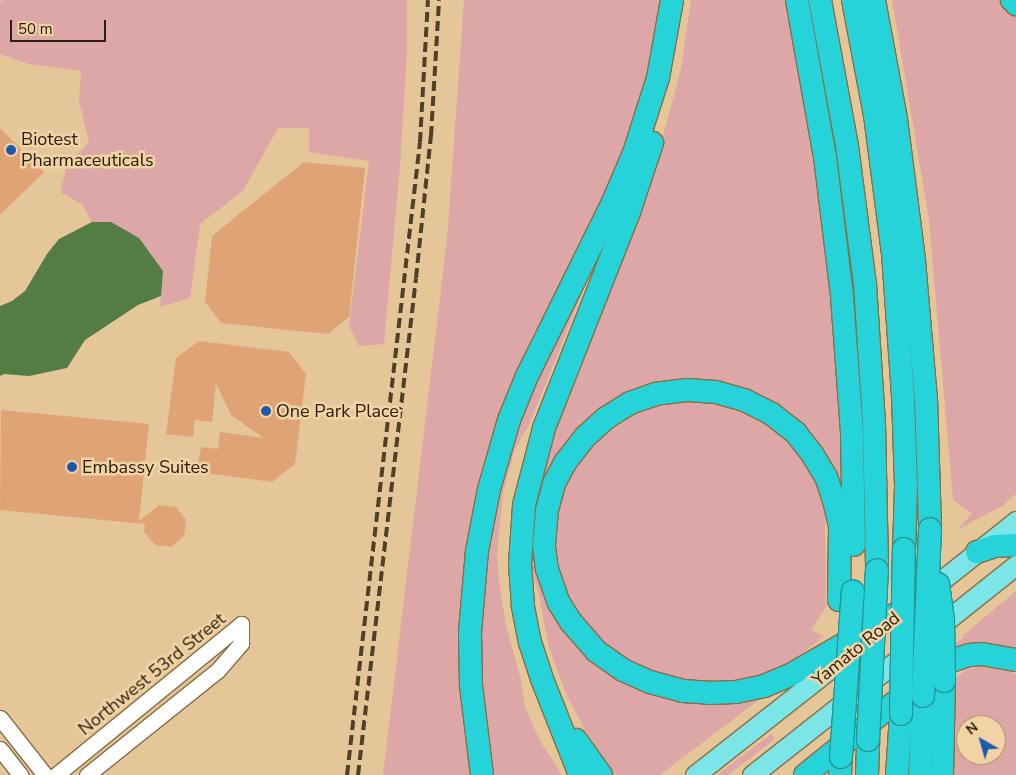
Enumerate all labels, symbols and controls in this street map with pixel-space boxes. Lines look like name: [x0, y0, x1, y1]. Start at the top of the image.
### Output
scale bar: [12, 10, 109, 42]
text: 50 m: [18, 19, 53, 39]
place label: Biotest Pharmaceuticals: [21, 129, 154, 172]
marker: Biotest Pharmaceuticals: [5, 144, 17, 156]
place label: One Park Place: [276, 400, 399, 422]
marker: One Park Place: [260, 405, 272, 417]
place label: Embassy Suites: [82, 456, 209, 478]
marker: Embassy Suites: [66, 461, 78, 473]
street label: Yamato Road: [808, 607, 904, 691]
street label: Northwest 53rd Street: [74, 608, 230, 740]
north arrow: [956, 715, 1006, 765]
text: N: [962, 718, 982, 739]

